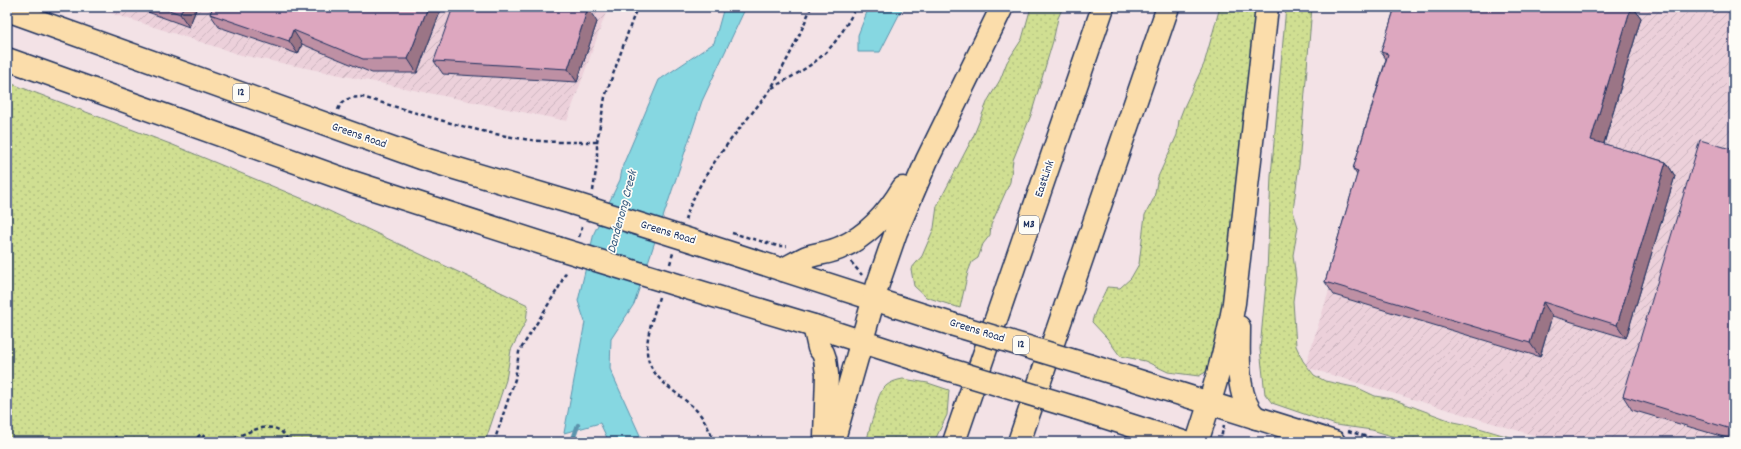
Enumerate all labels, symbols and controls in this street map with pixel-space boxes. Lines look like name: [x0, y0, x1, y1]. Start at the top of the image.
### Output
road number: 12: [233, 84, 249, 102]
street label: Greens Road: [329, 119, 389, 153]
street label: EastLink: [1031, 158, 1059, 200]
water label: Dandenong Creek: [603, 167, 644, 256]
road number: M3: [1019, 216, 1039, 234]
street label: Greens Road: [638, 217, 698, 249]
street label: Greens Road: [947, 315, 1007, 347]
road number: 12: [1013, 336, 1029, 354]

